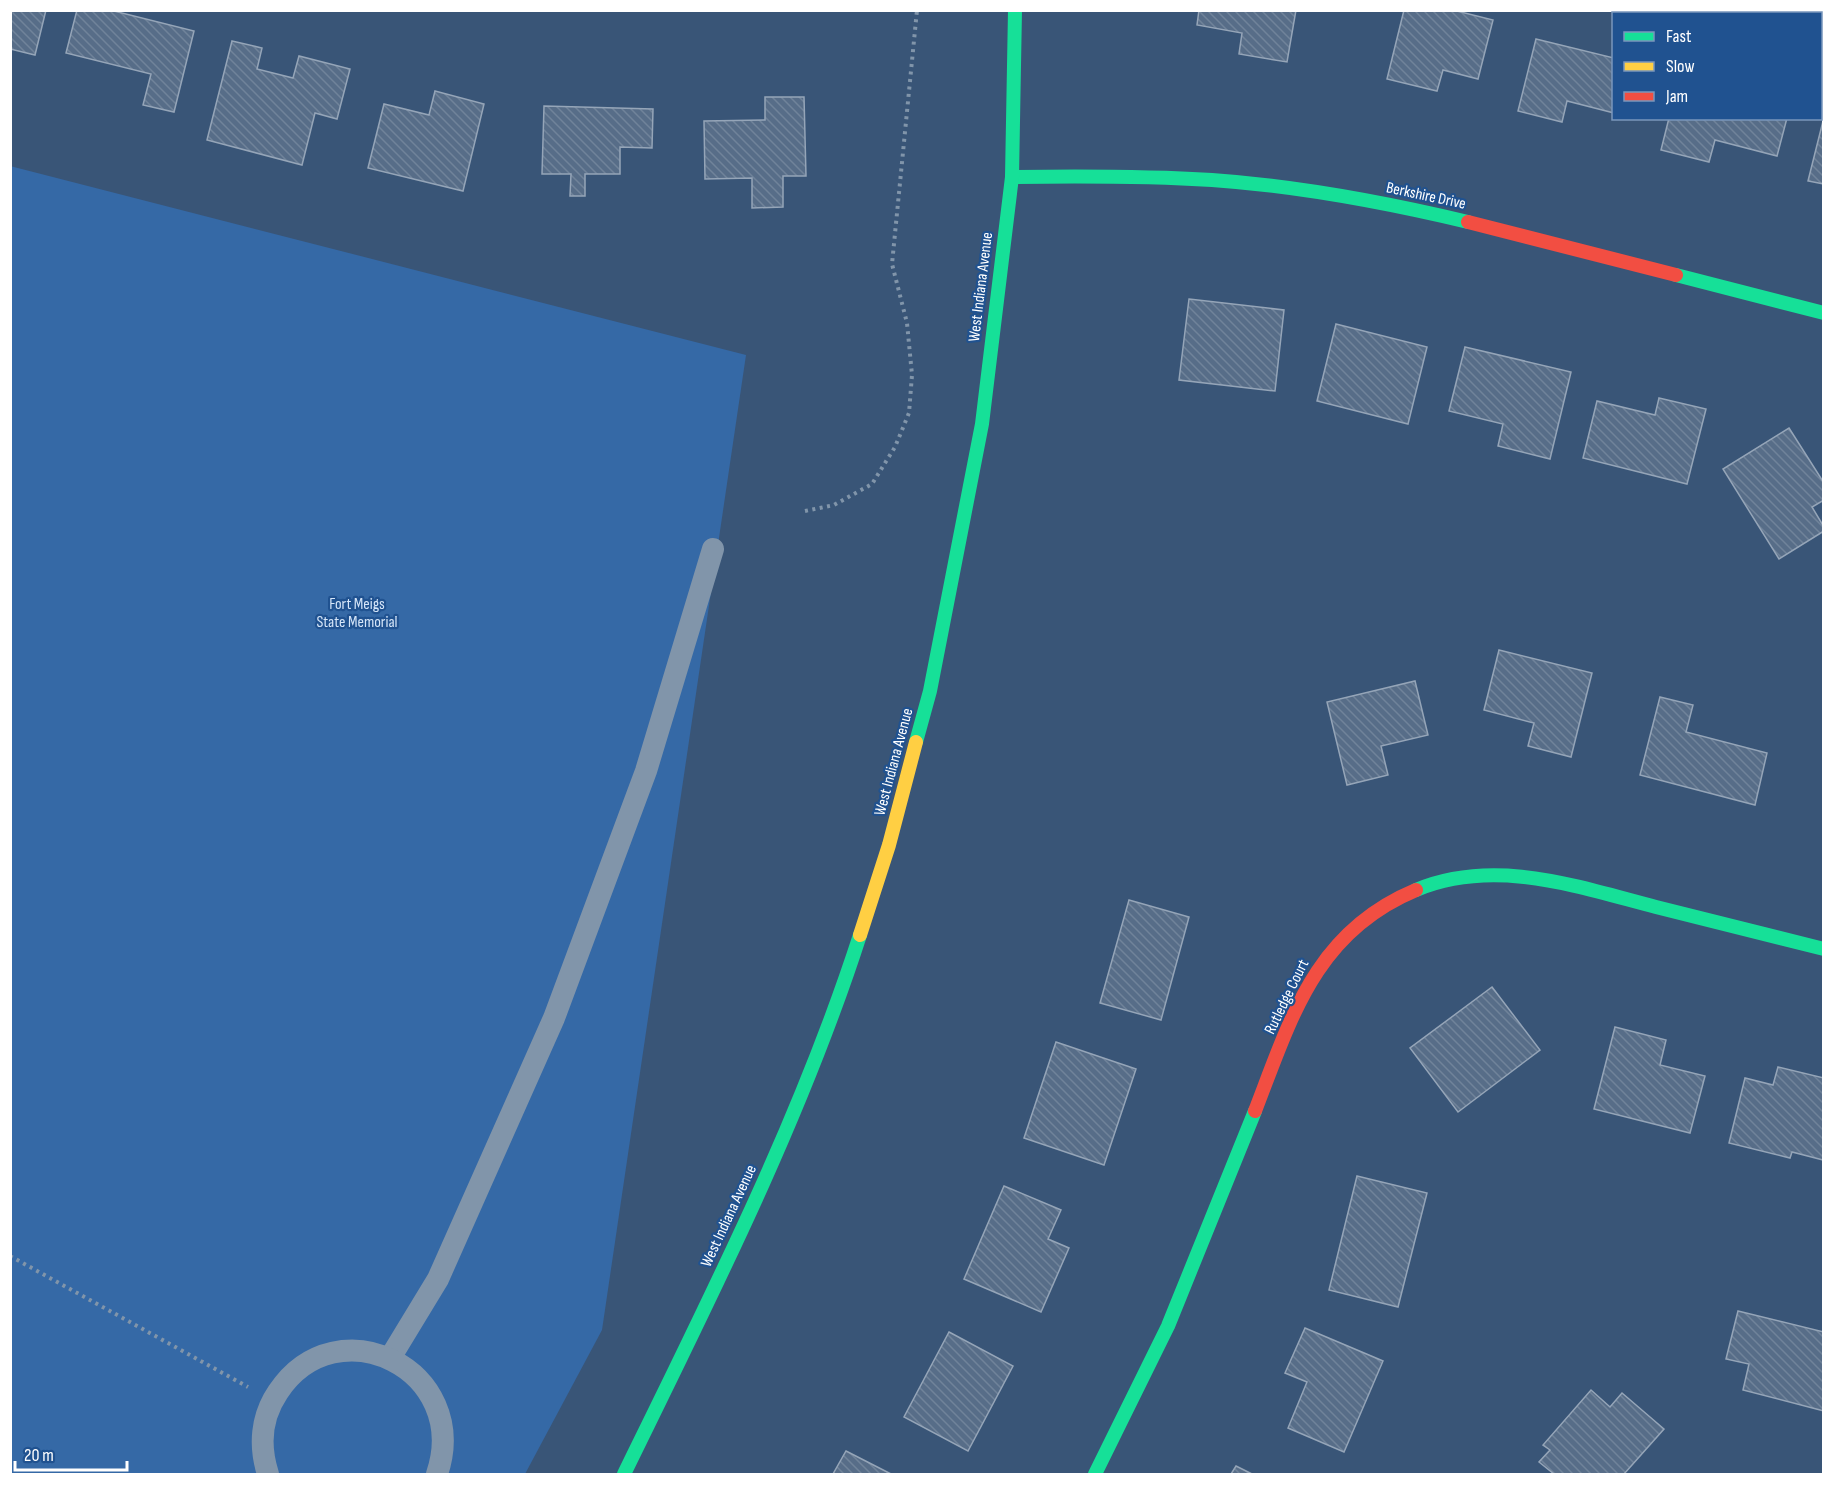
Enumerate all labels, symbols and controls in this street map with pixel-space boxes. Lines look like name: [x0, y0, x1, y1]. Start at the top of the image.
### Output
legend: [1612, 12, 1822, 120]
text: Fast: [1666, 26, 1692, 47]
text: Slow: [1666, 56, 1695, 77]
text: Jam: [1665, 86, 1688, 107]
street label: Berkshire Drive: [1384, 178, 1468, 214]
street label: West Indiana Avenue: [965, 231, 997, 343]
park label: Fort Meigs State Memorial: [316, 595, 398, 632]
street label: West Indiana Avenue: [871, 706, 917, 818]
street label: Rutledge Court: [1261, 956, 1313, 1038]
street label: West Indiana Avenue: [697, 1162, 761, 1270]
scale bar: [15, 1434, 128, 1472]
text: 20 m: [24, 1445, 54, 1466]

